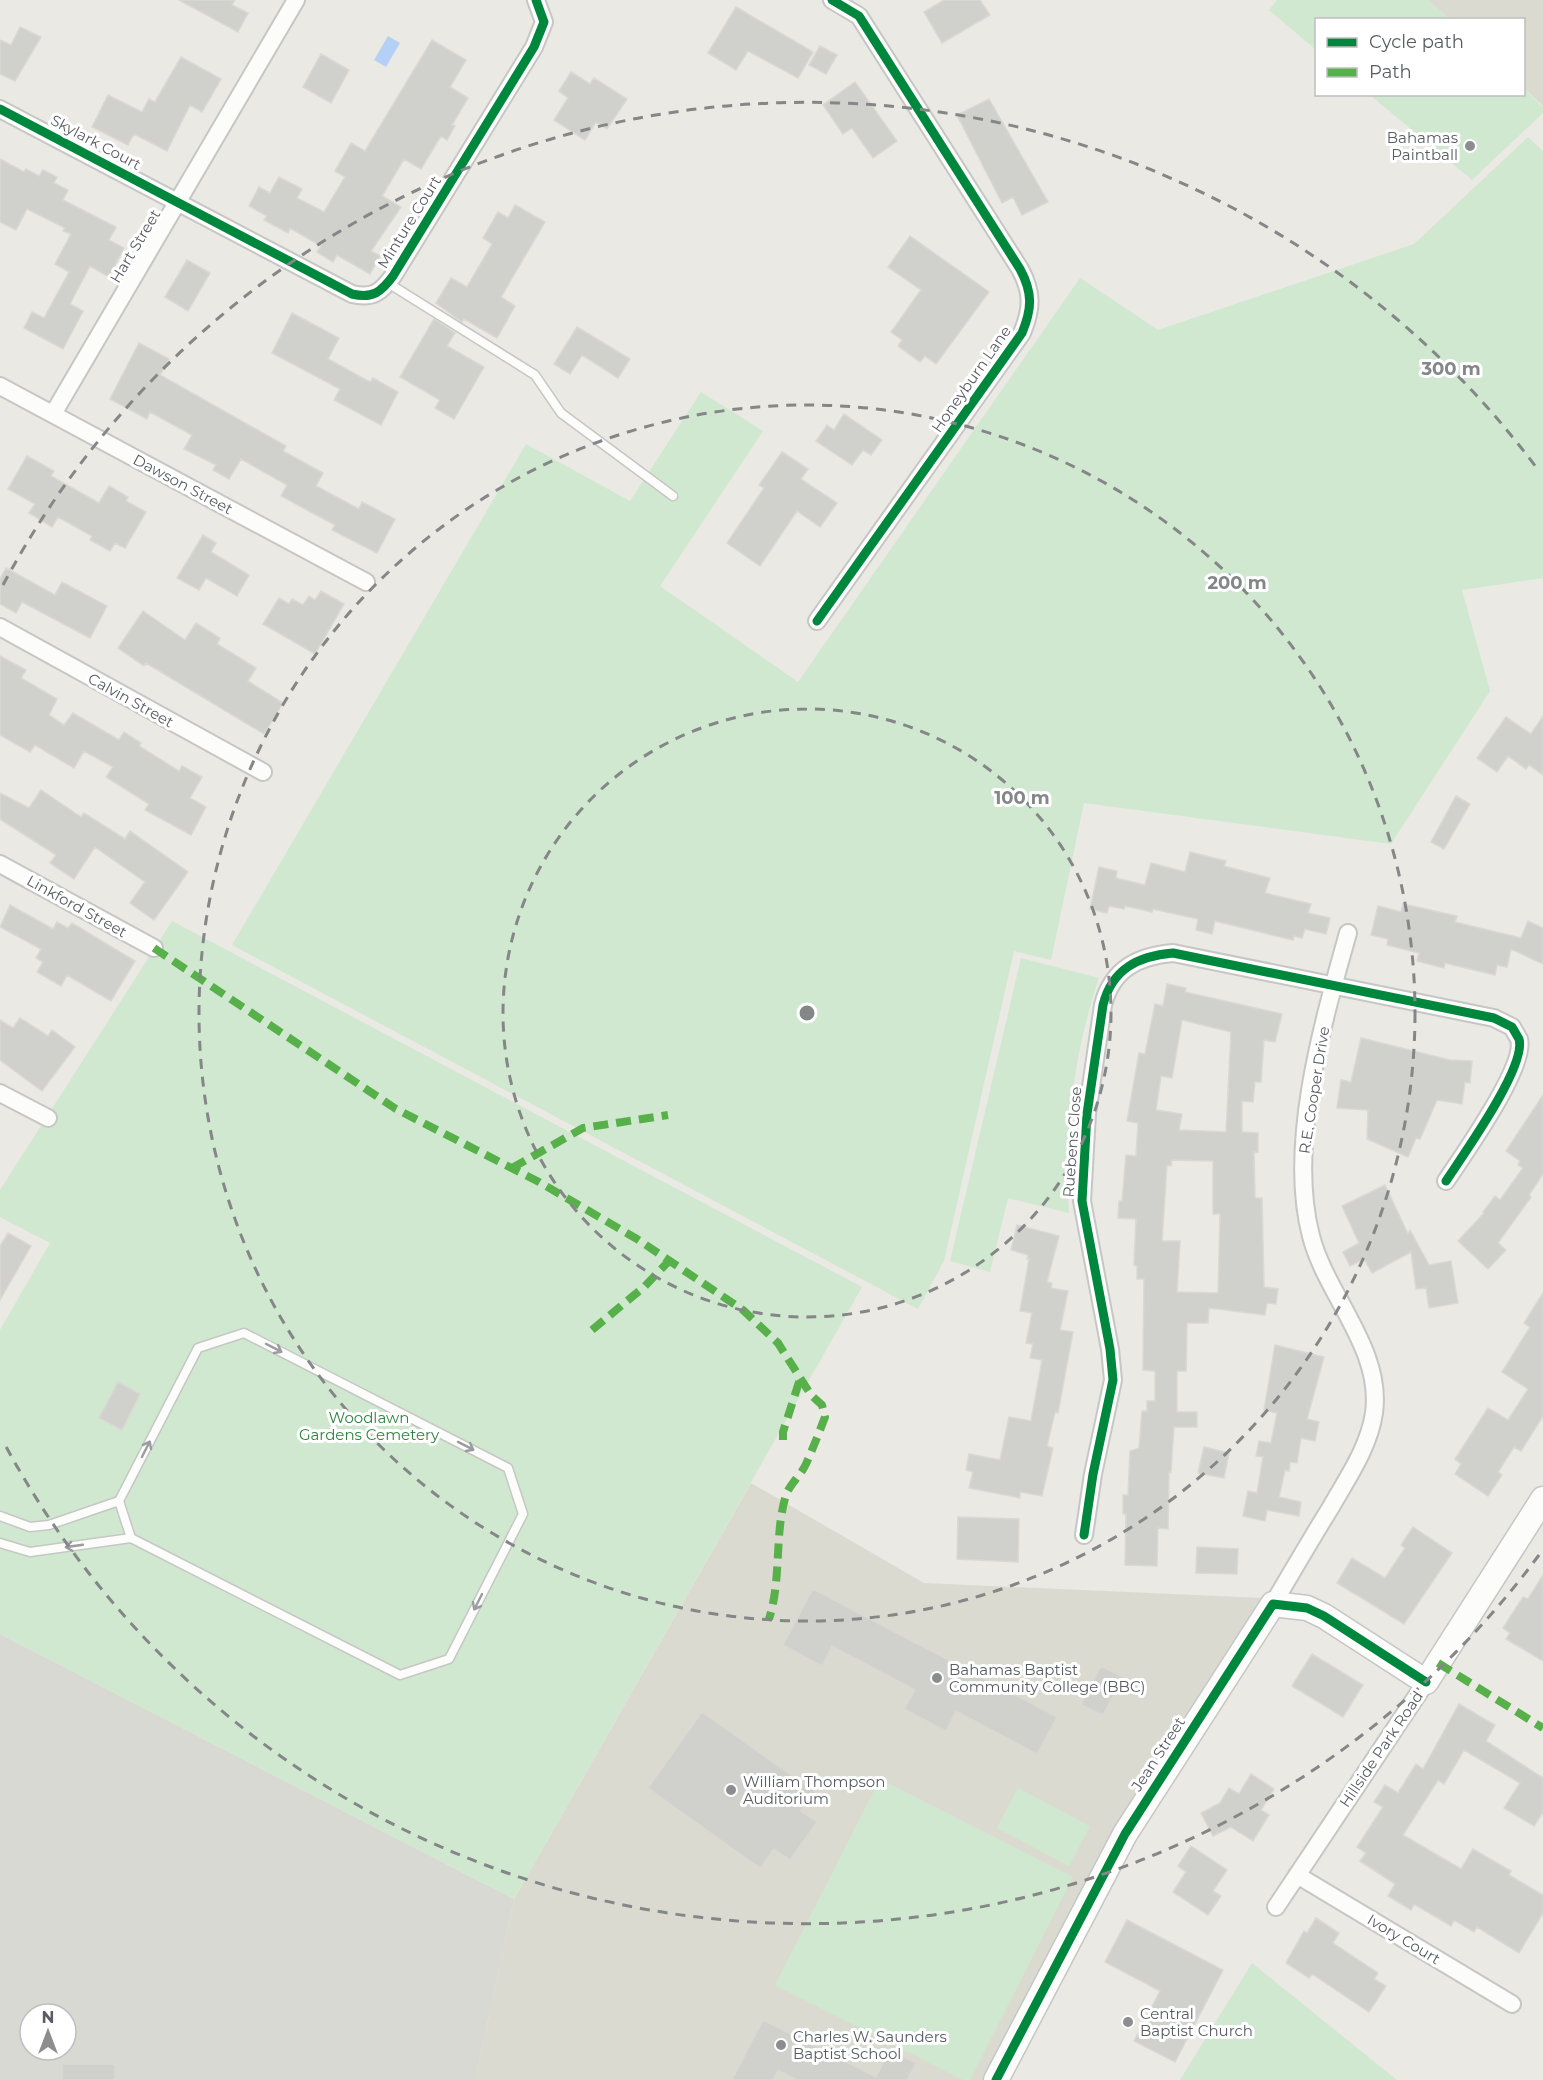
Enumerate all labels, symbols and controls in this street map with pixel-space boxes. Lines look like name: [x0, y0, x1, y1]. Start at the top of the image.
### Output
legend: [1315, 18, 1525, 96]
text: Cycle path: [1369, 31, 1464, 53]
text: Path: [1369, 61, 1412, 83]
street label: Skylark Court: [48, 110, 144, 174]
place label: Bahamas Paintball: [1387, 128, 1458, 164]
marker: Bahamas Paintball: [1463, 139, 1477, 153]
street label: Minture Court: [373, 172, 445, 272]
street label: Hart Street: [106, 206, 164, 286]
street label: Honeyburn Lane: [927, 322, 1015, 436]
text: 300 m: [1420, 358, 1481, 380]
street label: Dawson Street: [130, 450, 236, 518]
text: 200 m: [1207, 572, 1267, 594]
street label: Calvin Street: [85, 669, 177, 731]
text: 100 m: [994, 787, 1050, 809]
street label: Linkford Street: [24, 871, 130, 941]
centre of rings: [797, 1003, 817, 1023]
street label: R.E. Cooper Drive: [1295, 1025, 1333, 1155]
street label: Ruebens Close: [1059, 1086, 1085, 1198]
one-way arrow: [264, 1343, 282, 1354]
park label: Woodlawn Gardens Cemetery: [299, 1408, 440, 1444]
one-way arrow: [141, 1440, 152, 1458]
one-way arrow: [457, 1441, 475, 1452]
one-way arrow: [64, 1541, 84, 1552]
one-way arrow: [472, 1593, 484, 1610]
place label: Bahamas Baptist Community College (BBC): [949, 1660, 1146, 1696]
marker: Bahamas Baptist Community College (BBC): [930, 1671, 944, 1685]
street label: Hillside Park Road: [1335, 1687, 1427, 1811]
street label: Jean Street: [1126, 1713, 1189, 1795]
place label: William Thompson Auditorium: [743, 1772, 885, 1808]
marker: William Thompson Auditorium: [724, 1783, 738, 1797]
street label: Ivory Court: [1364, 1910, 1444, 1968]
north arrow: [18, 2002, 78, 2062]
place label: Central Baptist Church: [1140, 2004, 1253, 2040]
text: N: [42, 2008, 54, 2027]
marker: Central Baptist Church: [1121, 2015, 1135, 2029]
place label: Charles W. Saunders Baptist School: [793, 2027, 947, 2063]
marker: Charles W. Saunders Baptist School: [774, 2038, 788, 2052]

